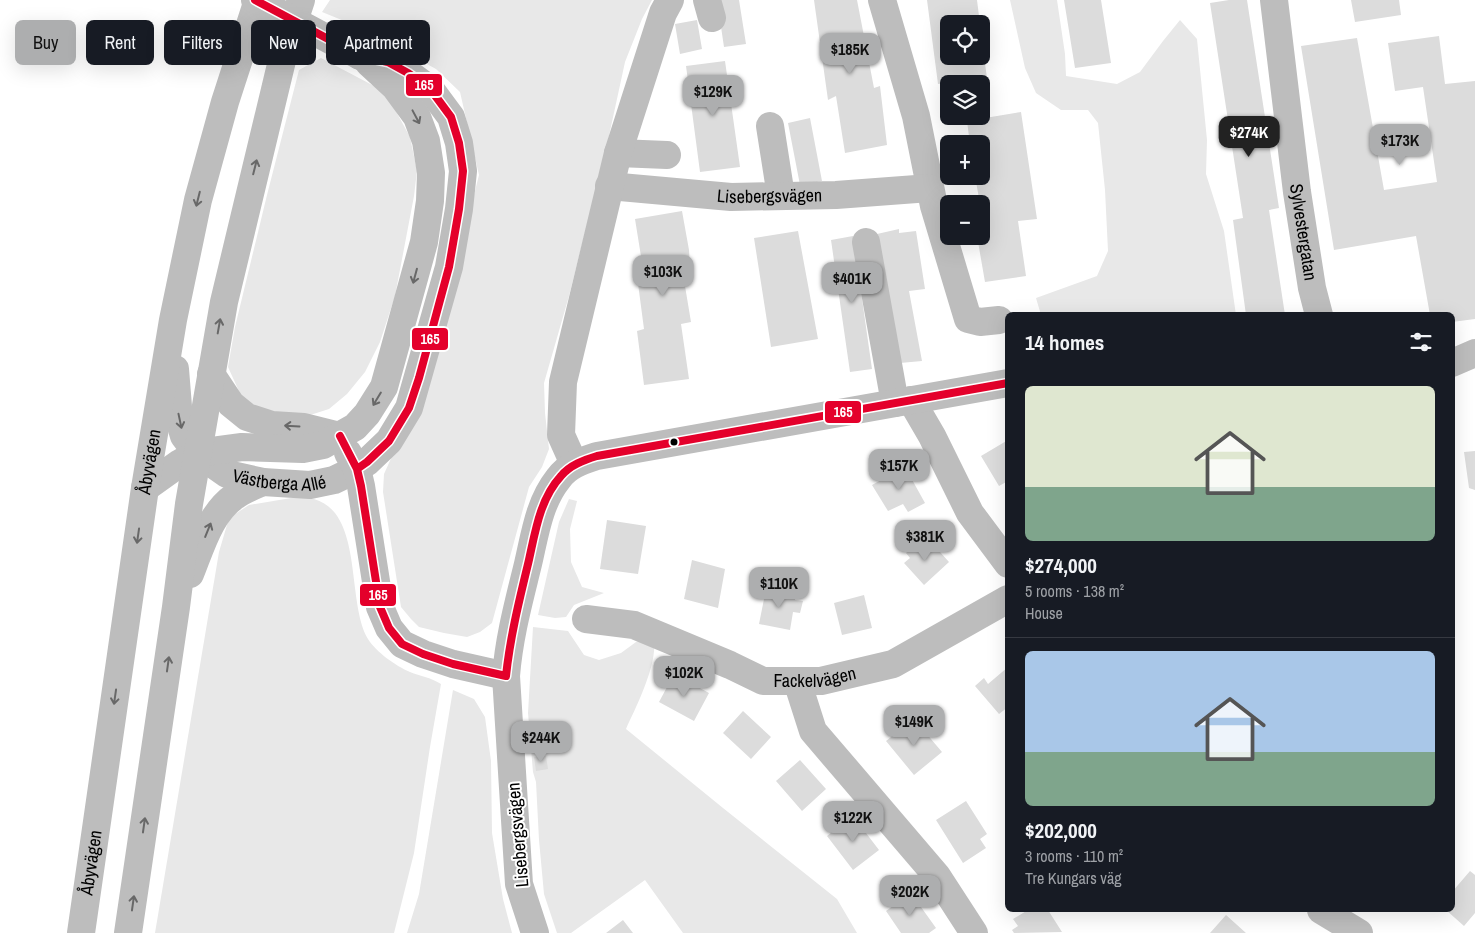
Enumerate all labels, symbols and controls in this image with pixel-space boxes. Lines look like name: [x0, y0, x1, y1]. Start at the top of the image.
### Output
map controls: [940, 15, 990, 245]
button: locate: [940, 15, 990, 65]
chip: Buy: [15, 20, 76, 65]
chip: Rent: [86, 20, 154, 65]
chip: Filters: [164, 20, 241, 65]
chip: New: [251, 20, 316, 65]
chip: Apartment: [326, 20, 430, 65]
pin: $185K: [815, 32, 885, 75]
text: $185K: [831, 38, 869, 60]
line badge: 165: [405, 73, 443, 97]
pin: $129K: [678, 74, 748, 117]
button: layers: [940, 75, 990, 125]
text: 165: [414, 76, 434, 94]
text: $129K: [694, 80, 732, 102]
one-way arrow: [411, 110, 421, 125]
pin: $274K: [1214, 116, 1284, 158]
text: $274K: [1230, 121, 1268, 143]
pin: $173K: [1365, 124, 1435, 166]
text: $173K: [1381, 129, 1419, 151]
button: +: [940, 135, 990, 185]
one-way arrow: [251, 160, 260, 176]
street label: Lisebergsvägen: [716, 182, 822, 209]
street label: Sylvestergatan: [1284, 182, 1324, 282]
one-way arrow: [193, 191, 202, 207]
button: −: [940, 195, 990, 245]
pin: $103K: [628, 254, 698, 297]
text: $103K: [644, 260, 682, 282]
pin: $401K: [817, 262, 887, 304]
one-way arrow: [410, 267, 419, 283]
text: $401K: [833, 267, 871, 289]
one-way arrow: [215, 318, 225, 334]
line badge: 165: [411, 327, 449, 351]
text: 14 homes: [1025, 328, 1104, 357]
icon: filters: [1407, 328, 1435, 356]
text: 165: [420, 330, 440, 348]
one-way arrow: [371, 391, 381, 405]
line badge: 165: [824, 400, 862, 424]
text: 165: [833, 403, 853, 421]
one-way arrow: [176, 413, 185, 429]
icon: home: [1185, 418, 1275, 508]
one-way arrow: [284, 421, 300, 431]
street label: Åbyvägen: [131, 427, 167, 497]
unlabelled marker: [669, 437, 679, 447]
pin: $157K: [864, 448, 934, 491]
text: $157K: [880, 454, 918, 476]
street label: Västberga Allé: [230, 463, 328, 497]
pin: $381K: [890, 520, 960, 562]
one-way arrow: [204, 523, 214, 538]
text: $381K: [906, 525, 944, 547]
one-way arrow: [132, 528, 142, 544]
text: $274,000: [1025, 551, 1097, 580]
pin: $110K: [744, 566, 814, 609]
text: $110K: [760, 572, 798, 594]
text: 5 rooms · 138 m²: [1025, 580, 1124, 602]
line badge: 165: [359, 583, 397, 607]
text: 165: [368, 586, 388, 604]
text: House: [1025, 602, 1063, 624]
one-way arrow: [163, 656, 173, 672]
pin: $102K: [649, 656, 719, 698]
street label: Fackelvägen: [773, 660, 858, 693]
text: $102K: [665, 661, 703, 683]
icon: home: [1185, 684, 1275, 774]
one-way arrow: [109, 689, 119, 705]
pin: $149K: [879, 704, 949, 747]
text: $149K: [895, 710, 933, 732]
pin: $244K: [506, 720, 576, 763]
text: $244K: [522, 726, 560, 748]
street label: Lisebergsvägen: [500, 782, 535, 888]
pin: $122K: [818, 800, 888, 843]
text: $122K: [834, 806, 872, 828]
text: $202,000: [1025, 816, 1097, 845]
one-way arrow: [140, 817, 150, 833]
street label: Åbyvägen: [73, 828, 108, 898]
text: 3 rooms · 110 m²: [1025, 845, 1123, 867]
text: Tre Kungars väg: [1025, 867, 1122, 889]
pin: $202K: [875, 874, 945, 917]
text: $202K: [891, 880, 929, 902]
one-way arrow: [128, 895, 138, 911]

